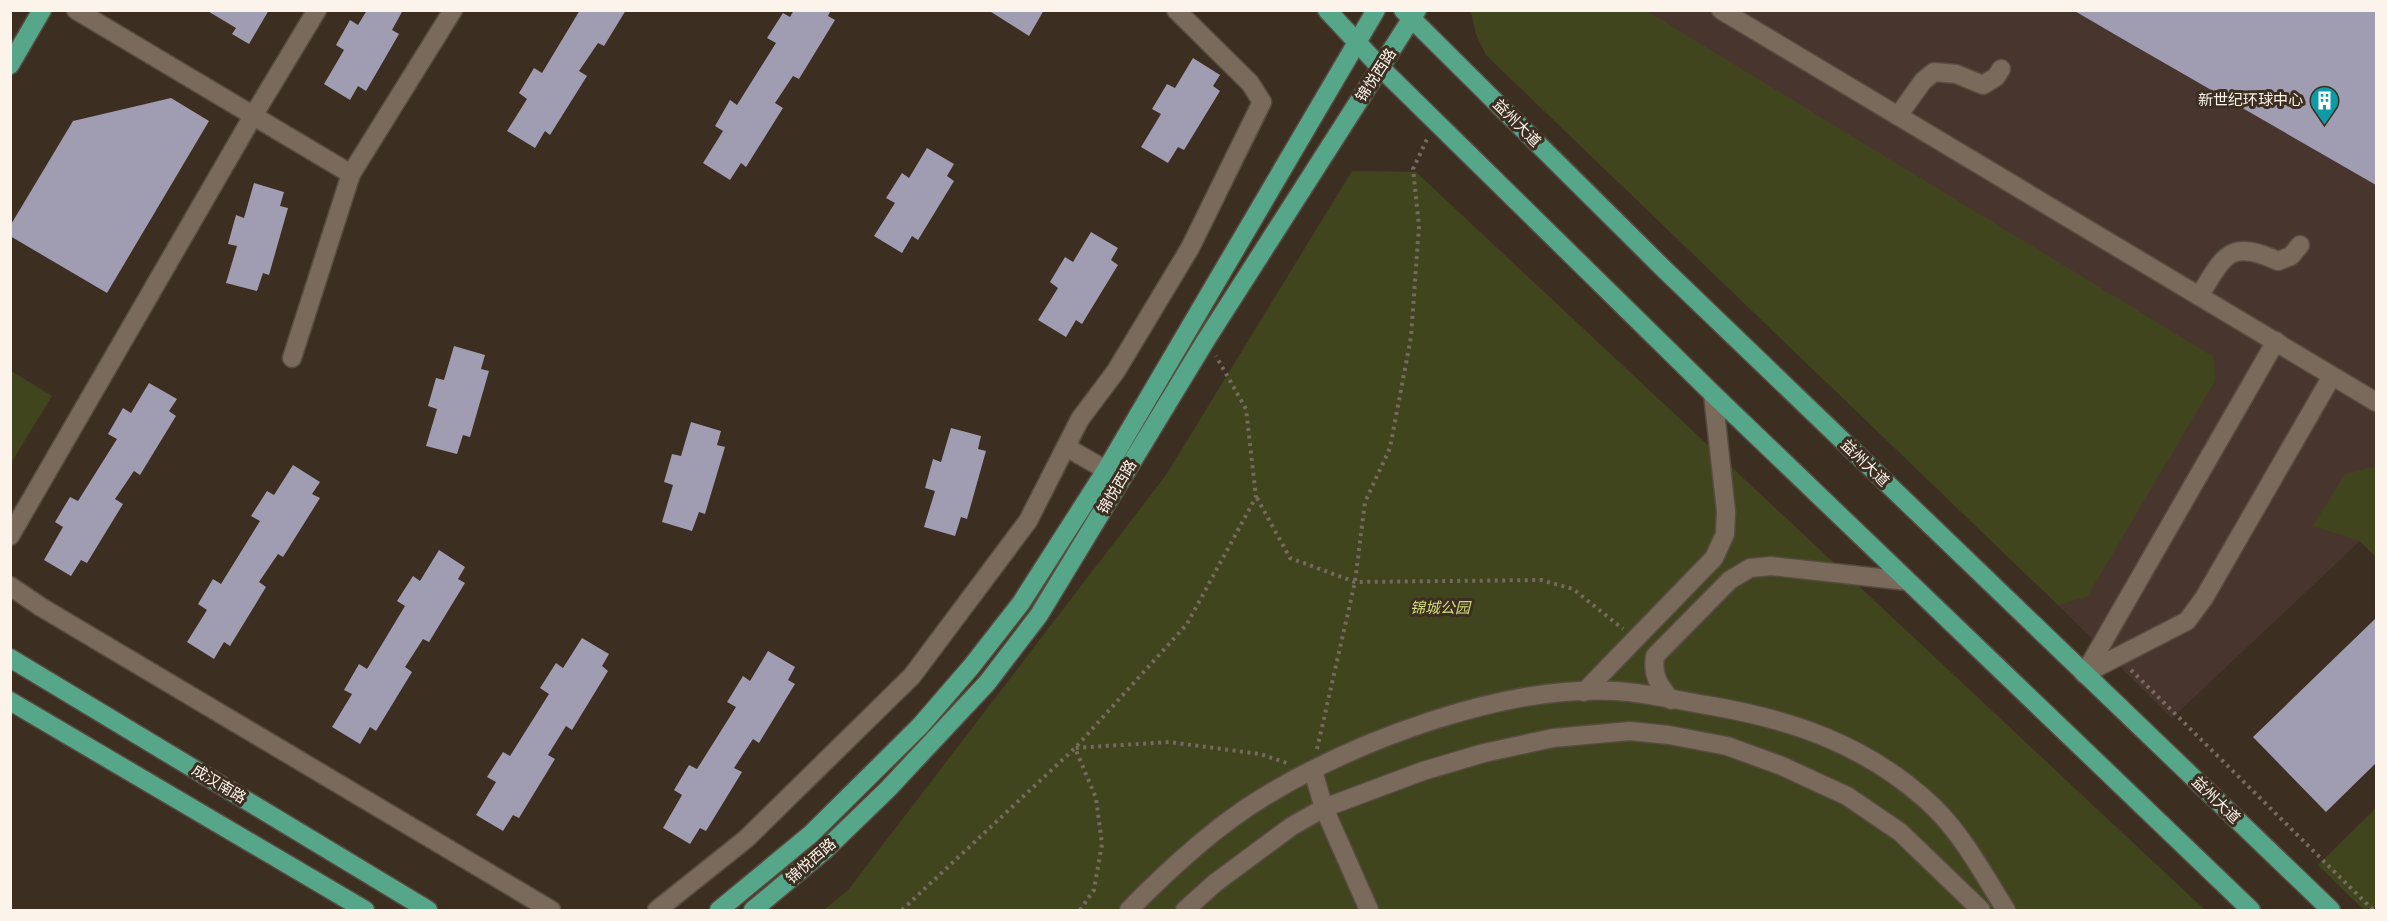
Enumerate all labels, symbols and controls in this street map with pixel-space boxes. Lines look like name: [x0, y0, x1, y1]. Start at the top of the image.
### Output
street label: 锦悦西路: [1352, 45, 1400, 105]
building icon: 新世纪环球中心: [2308, 84, 2340, 126]
place label: 新世纪环球中心: [2198, 91, 2303, 109]
street label: 益州大道: [1489, 95, 1545, 151]
street label: 益州大道: [1837, 436, 1893, 490]
street label: 锦悦西路: [1094, 457, 1140, 517]
park label: 锦城公园: [1410, 599, 1472, 617]
street label: 成汉南路: [189, 761, 249, 807]
street label: 益州大道: [2188, 773, 2244, 827]
street label: 锦悦西路: [782, 835, 840, 887]

